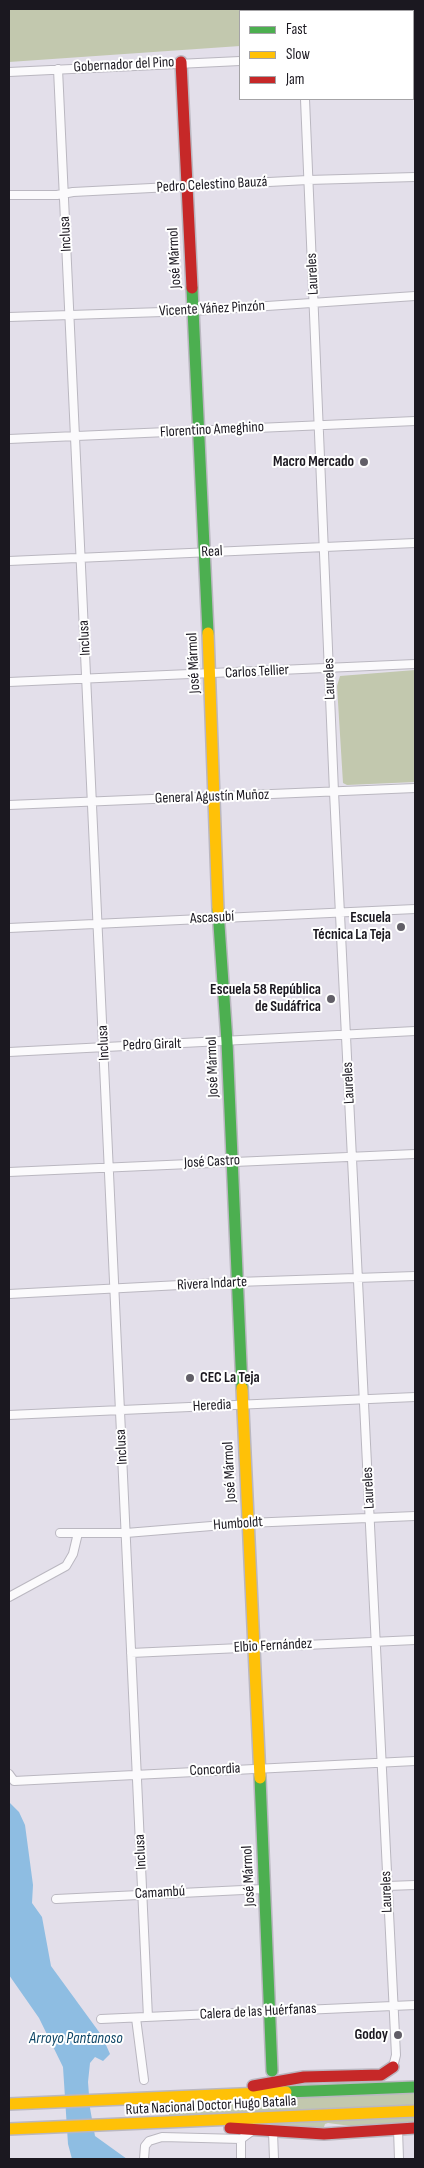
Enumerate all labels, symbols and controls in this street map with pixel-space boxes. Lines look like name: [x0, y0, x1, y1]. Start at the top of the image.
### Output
legend: [239, 10, 414, 100]
text: Fast: [286, 20, 307, 39]
text: Slow: [286, 45, 310, 64]
street label: Gobernador del Pino: [73, 53, 175, 77]
text: Jam: [286, 70, 304, 89]
street label: Pedro Celestino Bauzá: [156, 173, 268, 197]
street label: Inclusa: [56, 216, 76, 252]
street label: José Mármol: [164, 227, 186, 289]
street label: Laureles: [303, 253, 323, 295]
street label: Vicente Yáñez Pinzón: [159, 297, 265, 321]
street label: Florentino Ameghino: [160, 418, 264, 442]
place label: Macro Mercado: [273, 453, 354, 471]
marker: Macro Mercado: [358, 456, 370, 468]
street label: Real: [201, 542, 223, 562]
street label: Inclusa: [75, 620, 95, 656]
street label: José Mármol: [183, 632, 205, 694]
street label: Laureles: [320, 658, 340, 700]
street label: Carlos Tellier: [225, 661, 289, 683]
street label: General Agustín Muñoz: [154, 786, 270, 808]
street label: Ascasubí: [190, 908, 234, 928]
place label: Escuela Técnica La Teja: [313, 909, 391, 944]
marker: Escuela Técnica La Teja: [395, 921, 407, 933]
place label: Escuela 58 República de Sudáfrica: [210, 981, 321, 1016]
marker: Escuela 58 República de Sudáfrica: [325, 993, 337, 1005]
street label: Inclusa: [94, 1025, 114, 1061]
street label: Pedro Giralt: [122, 1035, 182, 1055]
street label: José Mármol: [203, 1036, 223, 1098]
street label: Laureles: [339, 1062, 359, 1104]
street label: José Castro: [183, 1152, 241, 1172]
street label: Rivera Indarte: [177, 1273, 247, 1295]
place label: CEC La Teja: [200, 1369, 260, 1387]
marker: CEC La Teja: [184, 1372, 196, 1384]
street label: Heredia: [192, 1396, 232, 1416]
street label: Inclusa: [112, 1429, 132, 1465]
street label: José Mármol: [219, 1441, 241, 1503]
street label: Laureles: [359, 1467, 379, 1509]
street label: Humboldt: [213, 1513, 263, 1535]
street label: Elbio Fernández: [233, 1635, 313, 1657]
street label: Concordia: [189, 1760, 241, 1780]
street label: Inclusa: [131, 1834, 151, 1870]
street label: José Mármol: [238, 1845, 260, 1907]
street label: Laureles: [377, 1871, 397, 1913]
street label: Camambú: [134, 1883, 186, 1903]
street label: Calera de las Huérfanas: [199, 2000, 317, 2024]
place label: Godoy: [354, 2026, 388, 2044]
water label: Arroyo Pantanoso: [29, 2029, 123, 2049]
marker: Godoy: [392, 2029, 404, 2041]
street label: Ruta Nacional Doctor Hugo Batalla: [125, 2093, 297, 2119]

